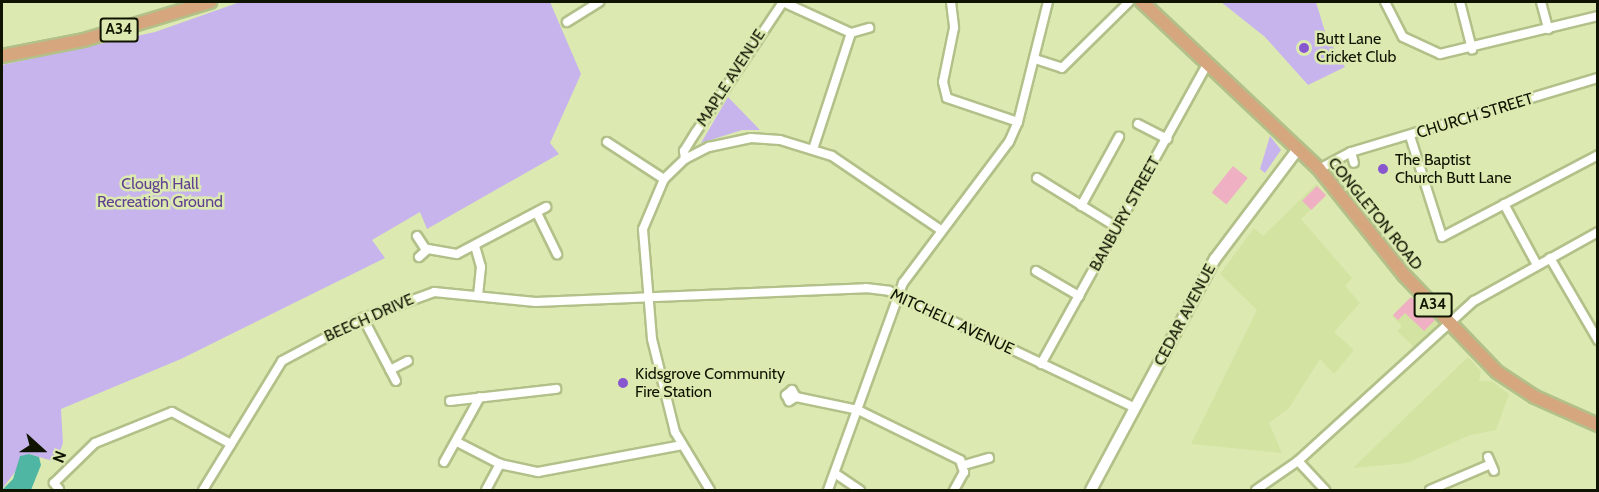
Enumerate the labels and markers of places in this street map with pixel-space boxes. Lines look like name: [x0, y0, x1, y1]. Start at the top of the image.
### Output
place label: Butt Lane Cricket Club: [1316, 29, 1396, 67]
marker: Butt Lane Cricket Club: [1297, 41, 1311, 55]
place label: The Baptist Church Butt Lane: [1395, 150, 1511, 188]
marker: The Baptist Church Butt Lane: [1376, 162, 1390, 176]
place label: Kidsgrove Community Fire Station: [635, 364, 785, 402]
marker: Kidsgrove Community Fire Station: [616, 376, 630, 390]

